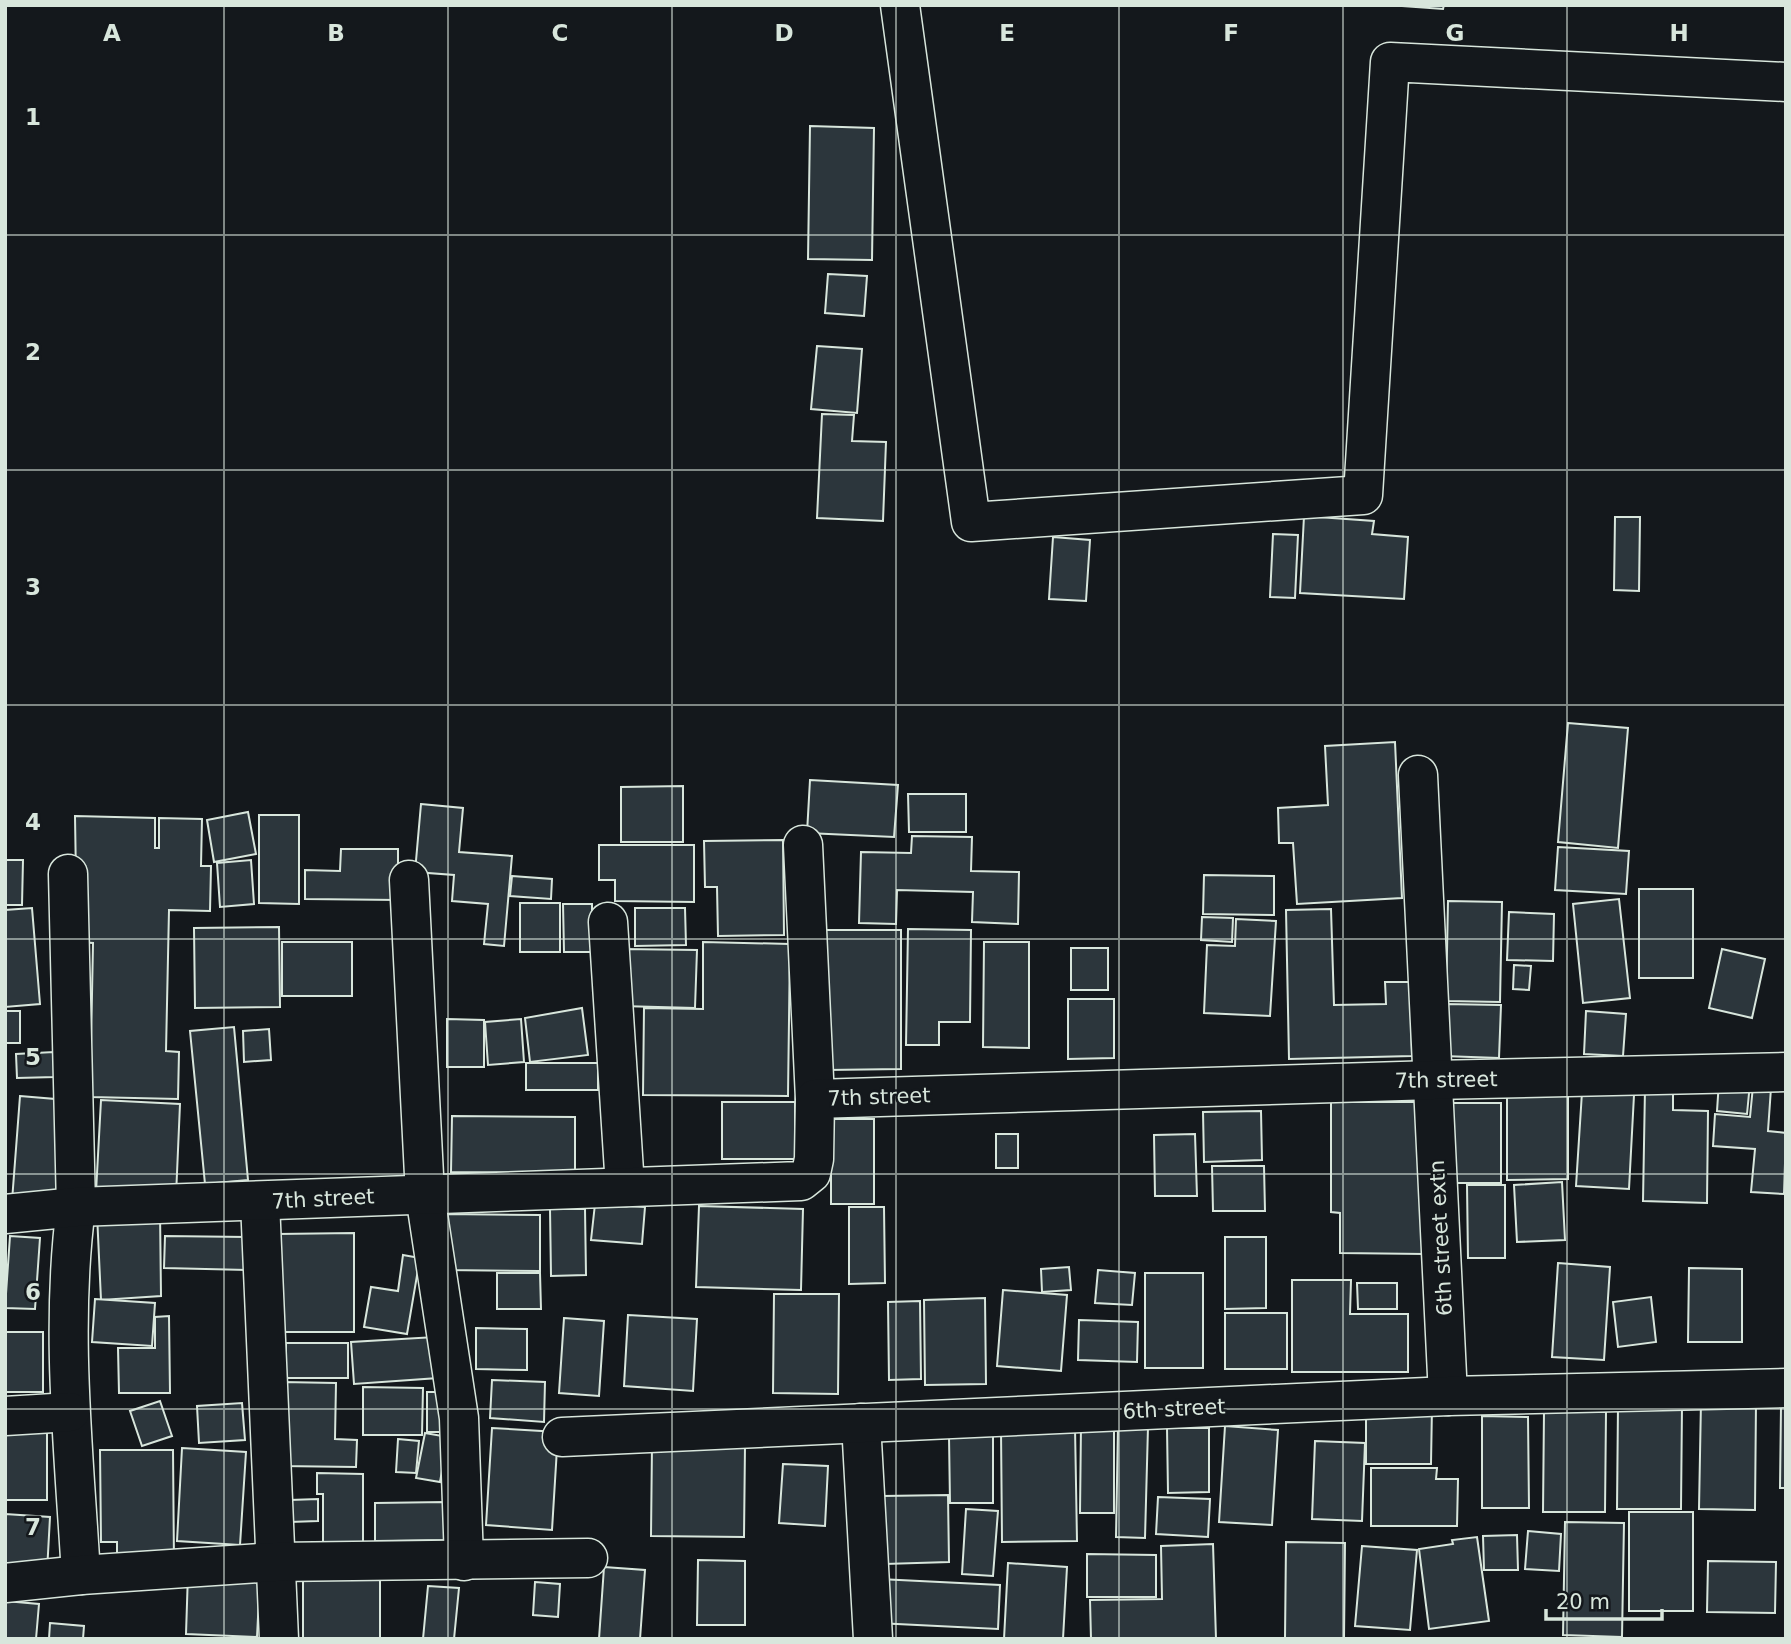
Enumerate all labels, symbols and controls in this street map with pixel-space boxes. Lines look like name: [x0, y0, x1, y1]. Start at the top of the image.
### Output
text: A: [103, 20, 121, 46]
text: B: [327, 20, 345, 46]
text: C: [552, 20, 568, 46]
text: D: [774, 20, 794, 46]
text: E: [999, 20, 1015, 46]
text: F: [1223, 20, 1239, 46]
text: G: [1446, 20, 1464, 46]
text: H: [1669, 20, 1689, 46]
text: 1: [25, 104, 41, 130]
text: 2: [25, 339, 41, 365]
text: 3: [25, 574, 41, 600]
text: 4: [25, 809, 41, 835]
text: 5: [25, 1044, 41, 1070]
street label: 7th street: [1394, 1067, 1498, 1093]
street label: 7th street: [827, 1083, 931, 1111]
street label: 6th street extn: [1425, 1159, 1457, 1317]
street label: 7th street: [271, 1184, 375, 1214]
text: 6: [25, 1279, 41, 1305]
street label: 6th street: [1122, 1394, 1226, 1424]
text: 7: [25, 1514, 41, 1540]
scale bar: [1546, 1578, 1662, 1622]
text: 20 m: [1556, 1590, 1610, 1614]

